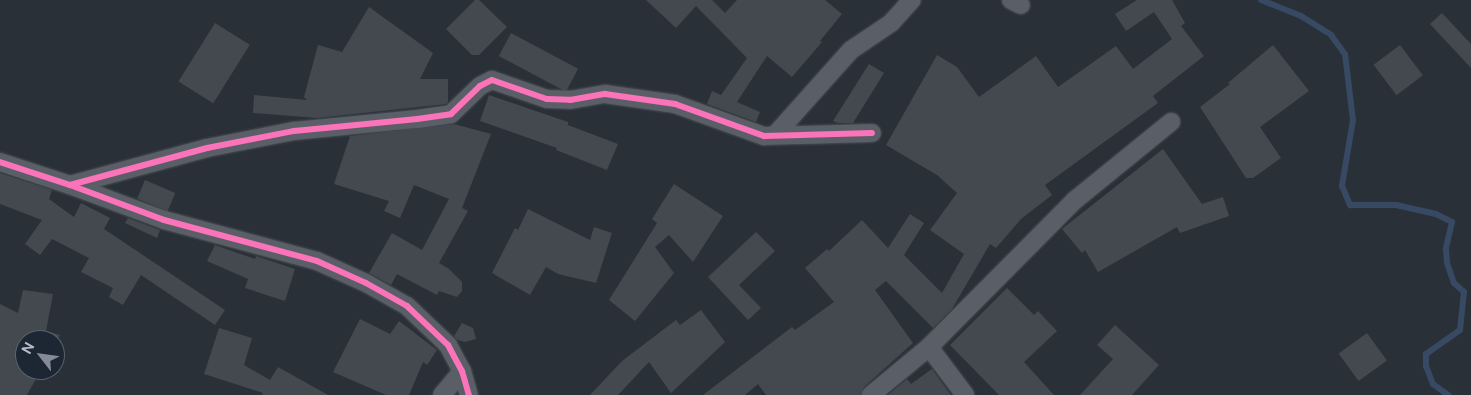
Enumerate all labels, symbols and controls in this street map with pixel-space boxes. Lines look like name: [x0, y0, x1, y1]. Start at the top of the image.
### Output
north arrow: [15, 330, 65, 380]
text: N: [18, 339, 38, 357]

